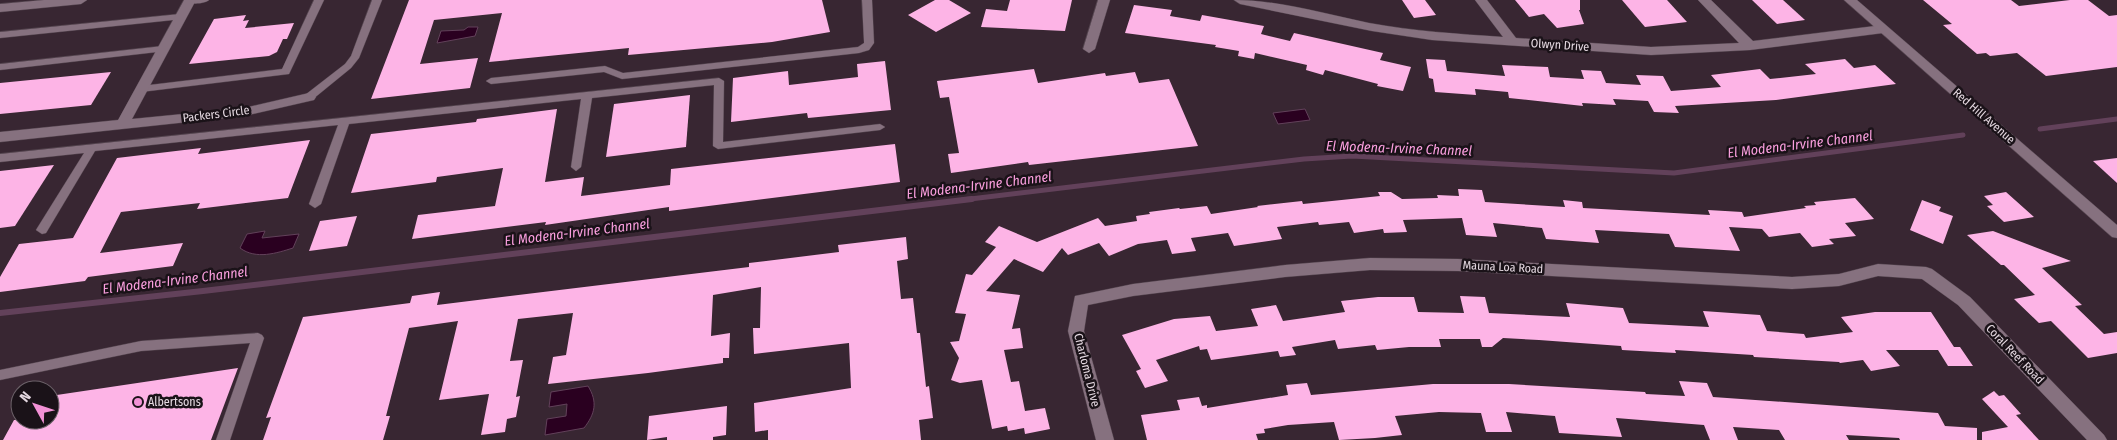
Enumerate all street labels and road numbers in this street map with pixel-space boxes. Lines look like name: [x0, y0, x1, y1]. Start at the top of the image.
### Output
street label: Olwyn Drive: [1530, 36, 1590, 54]
street label: Red Hill Avenue: [1950, 85, 2018, 147]
street label: Packers Circle: [182, 103, 250, 125]
street label: Mauna Loa Road: [1462, 258, 1544, 276]
street label: Coral Reef Road: [1983, 321, 2047, 387]
street label: Charloma Drive: [1071, 332, 1103, 408]

